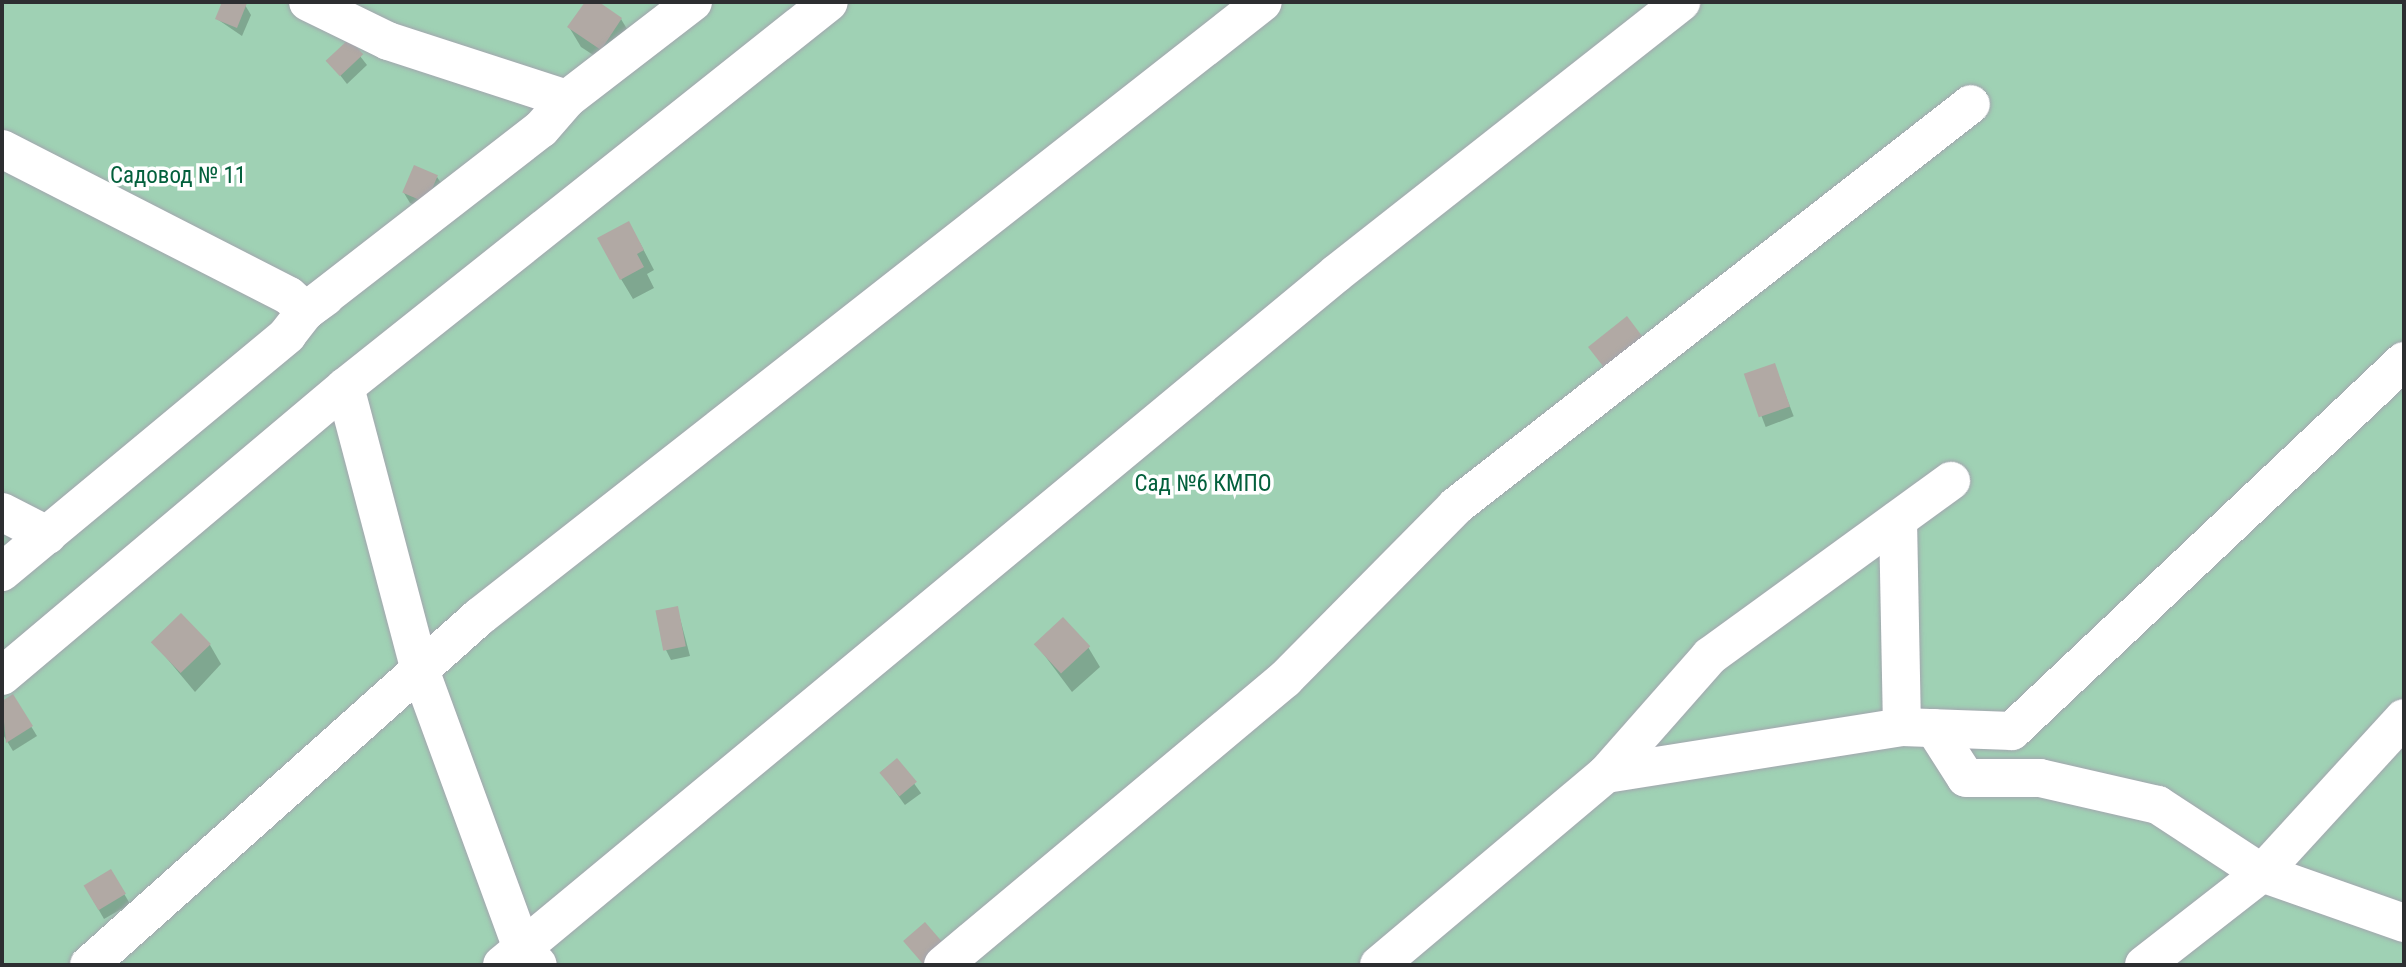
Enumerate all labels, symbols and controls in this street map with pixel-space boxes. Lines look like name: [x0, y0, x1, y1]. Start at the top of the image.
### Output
park label: Садовод № 11: [110, 162, 246, 190]
park label: Сад №6 КМПО: [1134, 470, 1272, 498]

